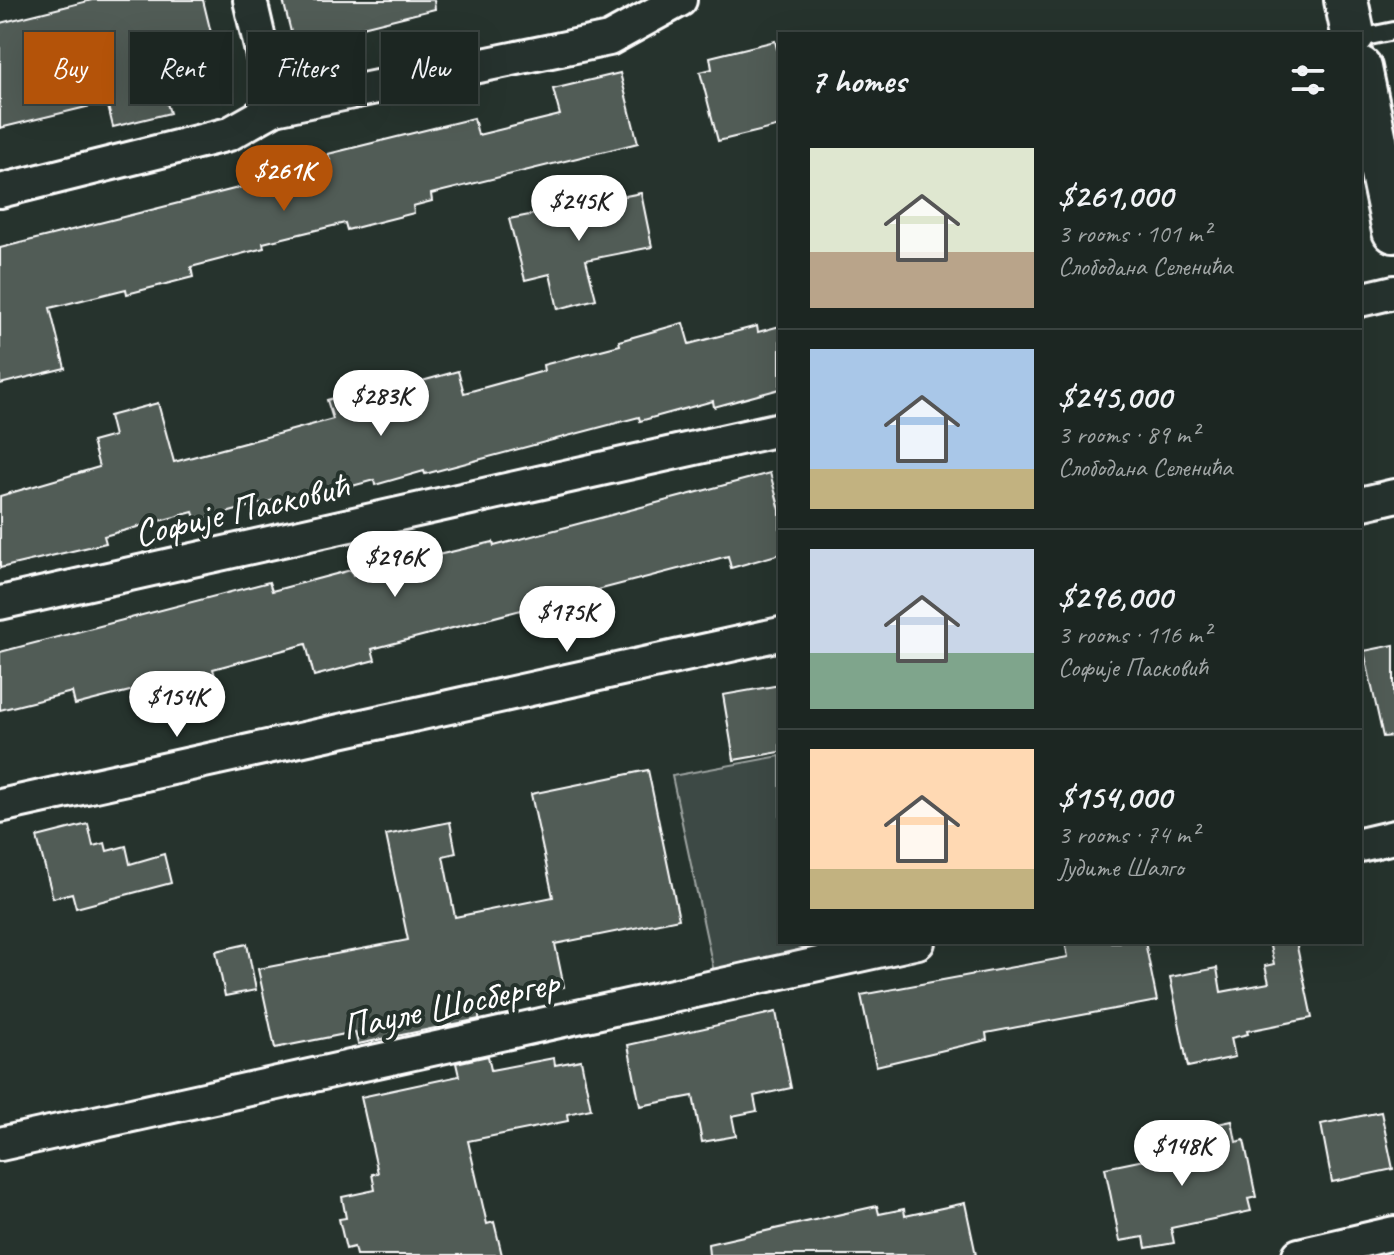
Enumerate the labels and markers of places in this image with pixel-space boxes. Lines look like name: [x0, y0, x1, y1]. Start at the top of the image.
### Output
pin: $261K: [228, 145, 340, 213]
pin: $245K: [523, 175, 635, 243]
pin: $283K: [325, 370, 437, 438]
pin: $296K: [339, 531, 451, 599]
pin: $175K: [511, 586, 623, 654]
pin: $154K: [121, 671, 233, 739]
pin: $148K: [1126, 1120, 1238, 1188]

